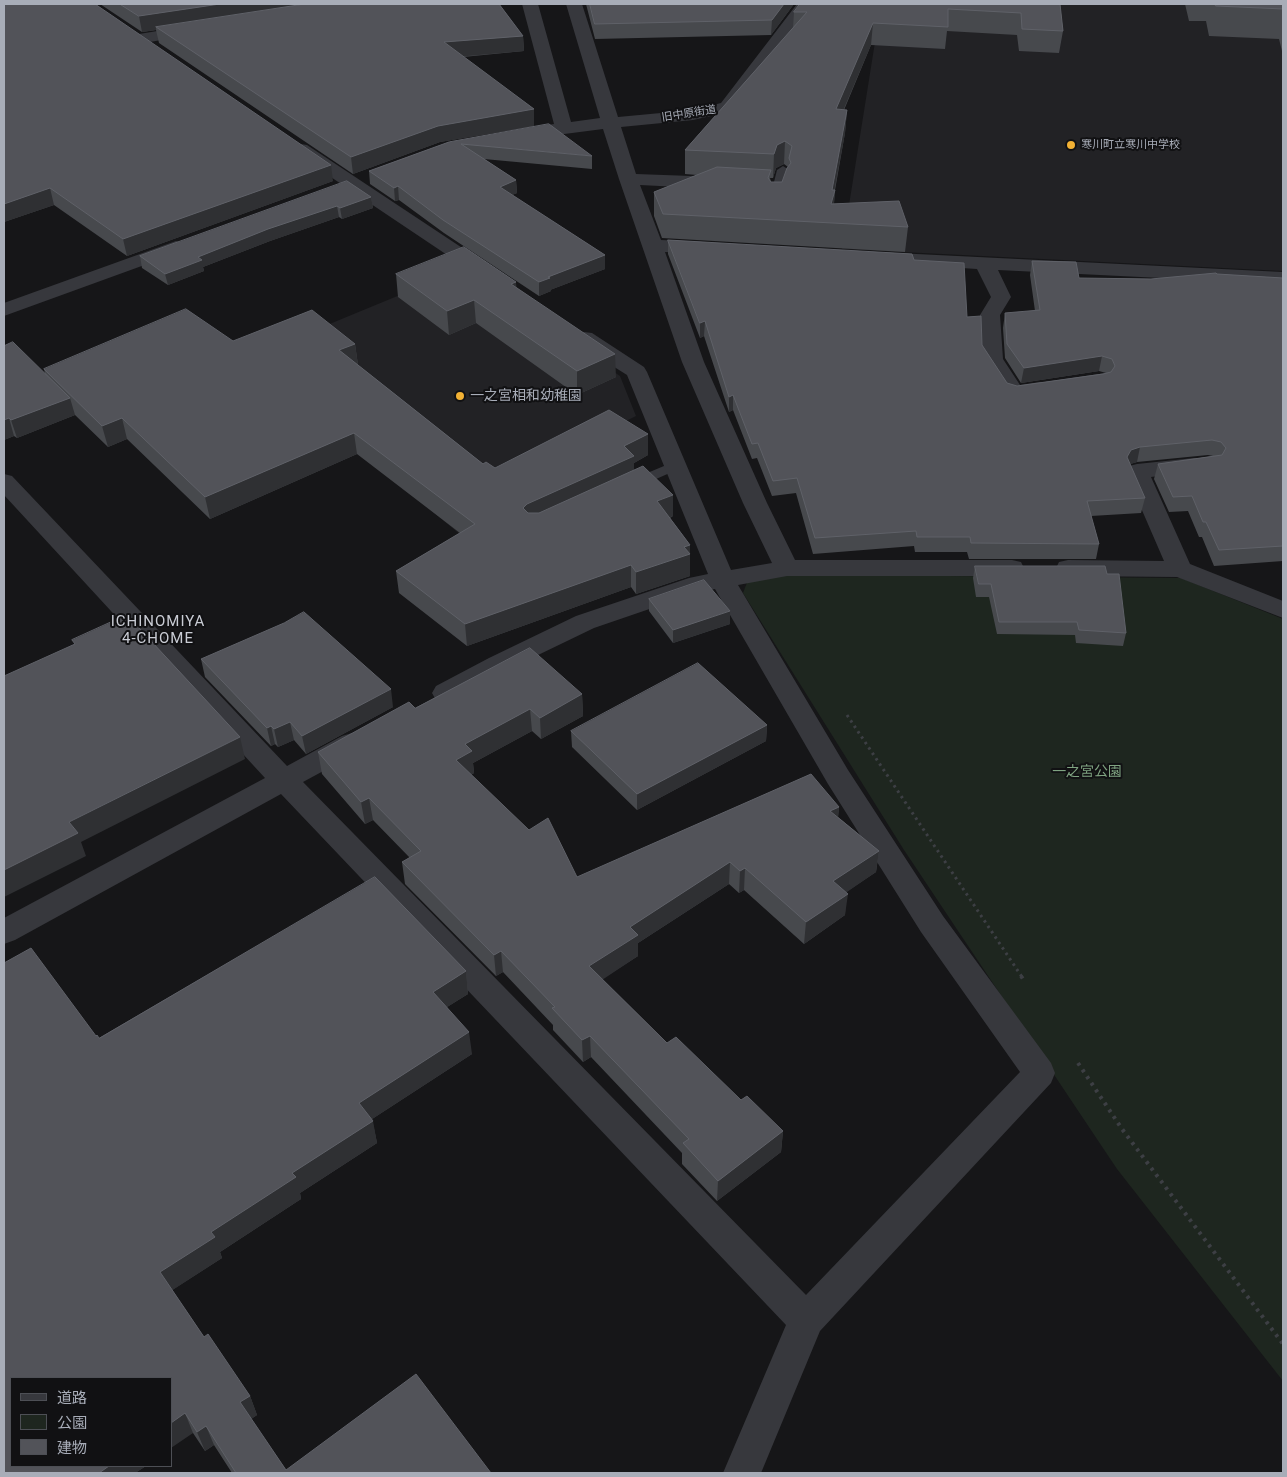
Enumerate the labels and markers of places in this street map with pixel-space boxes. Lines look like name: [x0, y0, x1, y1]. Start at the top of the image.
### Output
place label: 寒川町立寒川中学校: [1081, 138, 1180, 152]
marker: 寒川町立寒川中学校: [1065, 139, 1077, 151]
place label: 一之宮相和幼稚園: [470, 388, 582, 404]
marker: 一之宮相和幼稚園: [454, 390, 466, 402]

